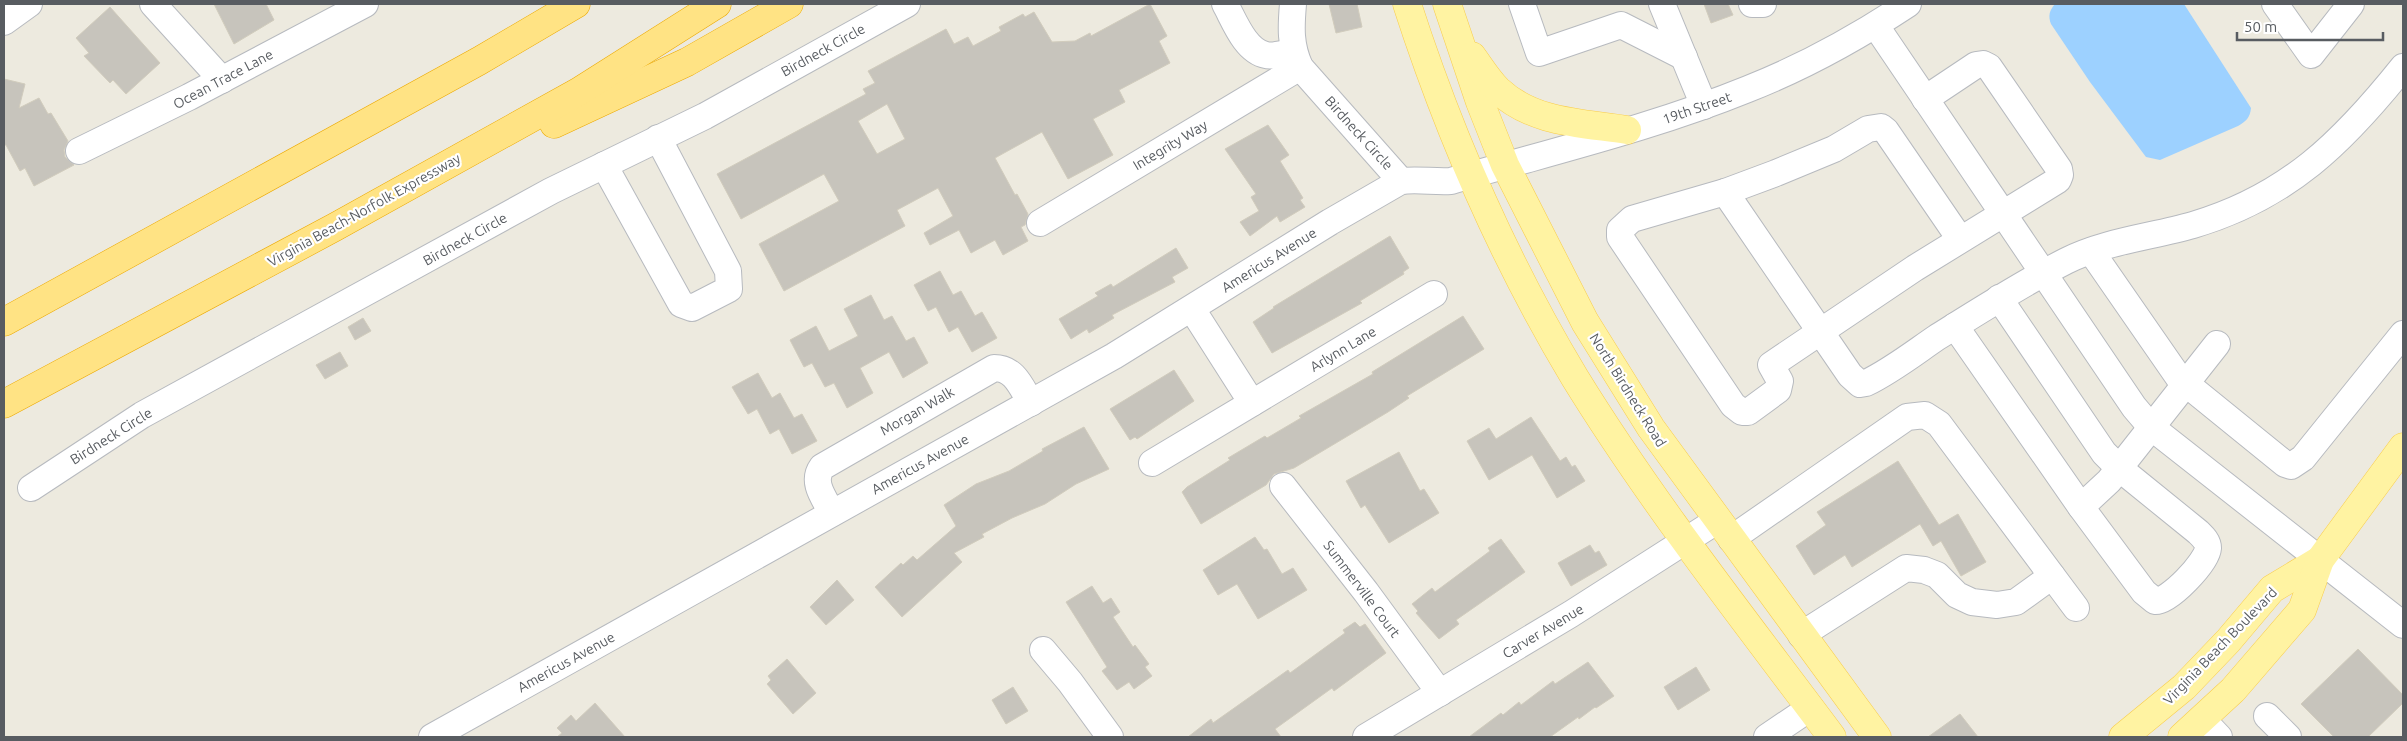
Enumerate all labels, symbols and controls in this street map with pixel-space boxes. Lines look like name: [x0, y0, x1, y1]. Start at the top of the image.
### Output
scale bar: [2237, 10, 2383, 42]
text: 50 m: [2244, 18, 2277, 35]
street label: Birdneck Circle: [778, 20, 868, 80]
street label: Ocean Trace Lane: [170, 46, 276, 112]
street label: 19th Street: [1661, 89, 1734, 127]
street label: Birdneck Circle: [1322, 93, 1396, 173]
street label: Integrity Way: [1130, 116, 1210, 173]
street label: Virginia Beach-Norfolk Expressway: [265, 150, 463, 270]
street label: Birdneck Circle: [420, 209, 510, 269]
street label: Americus Avenue: [1219, 224, 1319, 296]
street label: Arlynn Lane: [1307, 323, 1379, 375]
street label: North Birdneck Road: [1587, 330, 1669, 450]
street label: Morgan Walk: [877, 383, 957, 439]
street label: Birdneck Circle: [67, 404, 155, 468]
street label: Americus Avenue: [869, 431, 971, 497]
street label: Summerville Court: [1320, 538, 1404, 641]
street label: Virginia Beach Boulevard: [2160, 584, 2280, 708]
street label: Carver Avenue: [1500, 601, 1586, 661]
street label: Americus Avenue: [515, 629, 617, 695]

